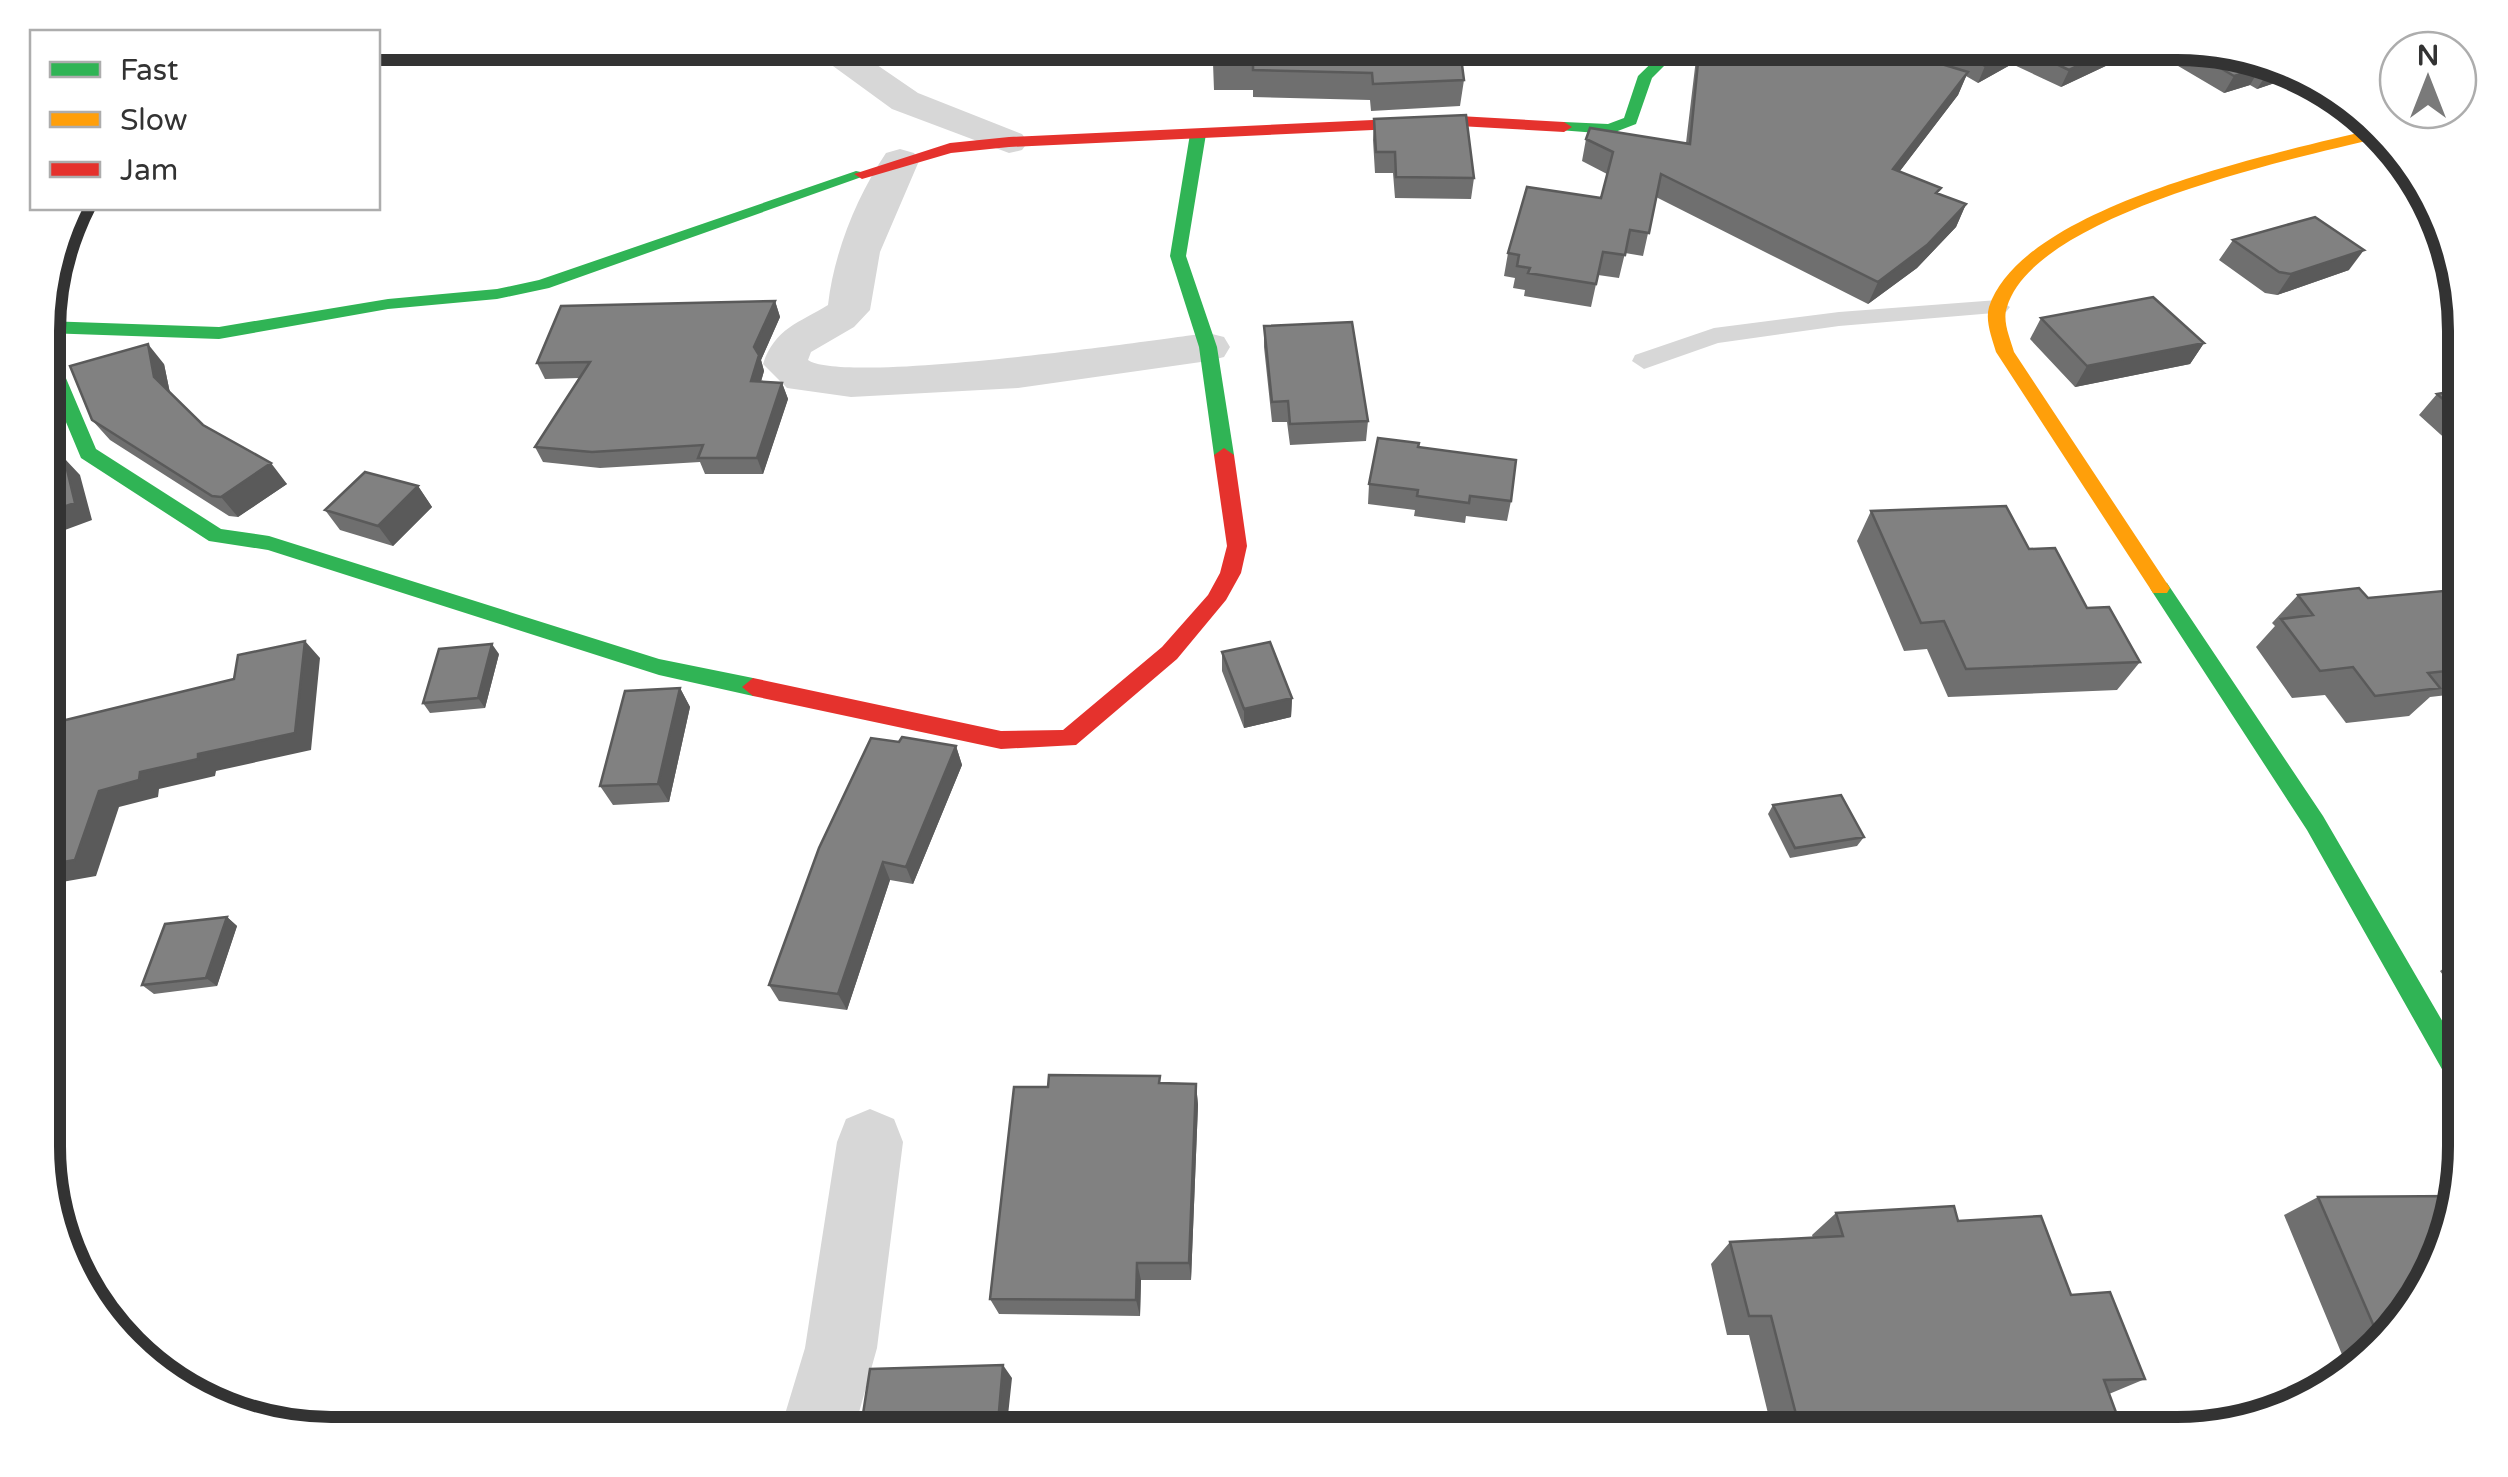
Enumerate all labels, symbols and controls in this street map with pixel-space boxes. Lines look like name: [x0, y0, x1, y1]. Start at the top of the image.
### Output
legend: [30, 30, 380, 210]
north arrow: [2378, 30, 2478, 130]
text: N: [2417, 39, 2439, 73]
text: Fast: [120, 52, 179, 89]
text: Slow: [120, 102, 188, 139]
text: Jam: [120, 152, 178, 189]

